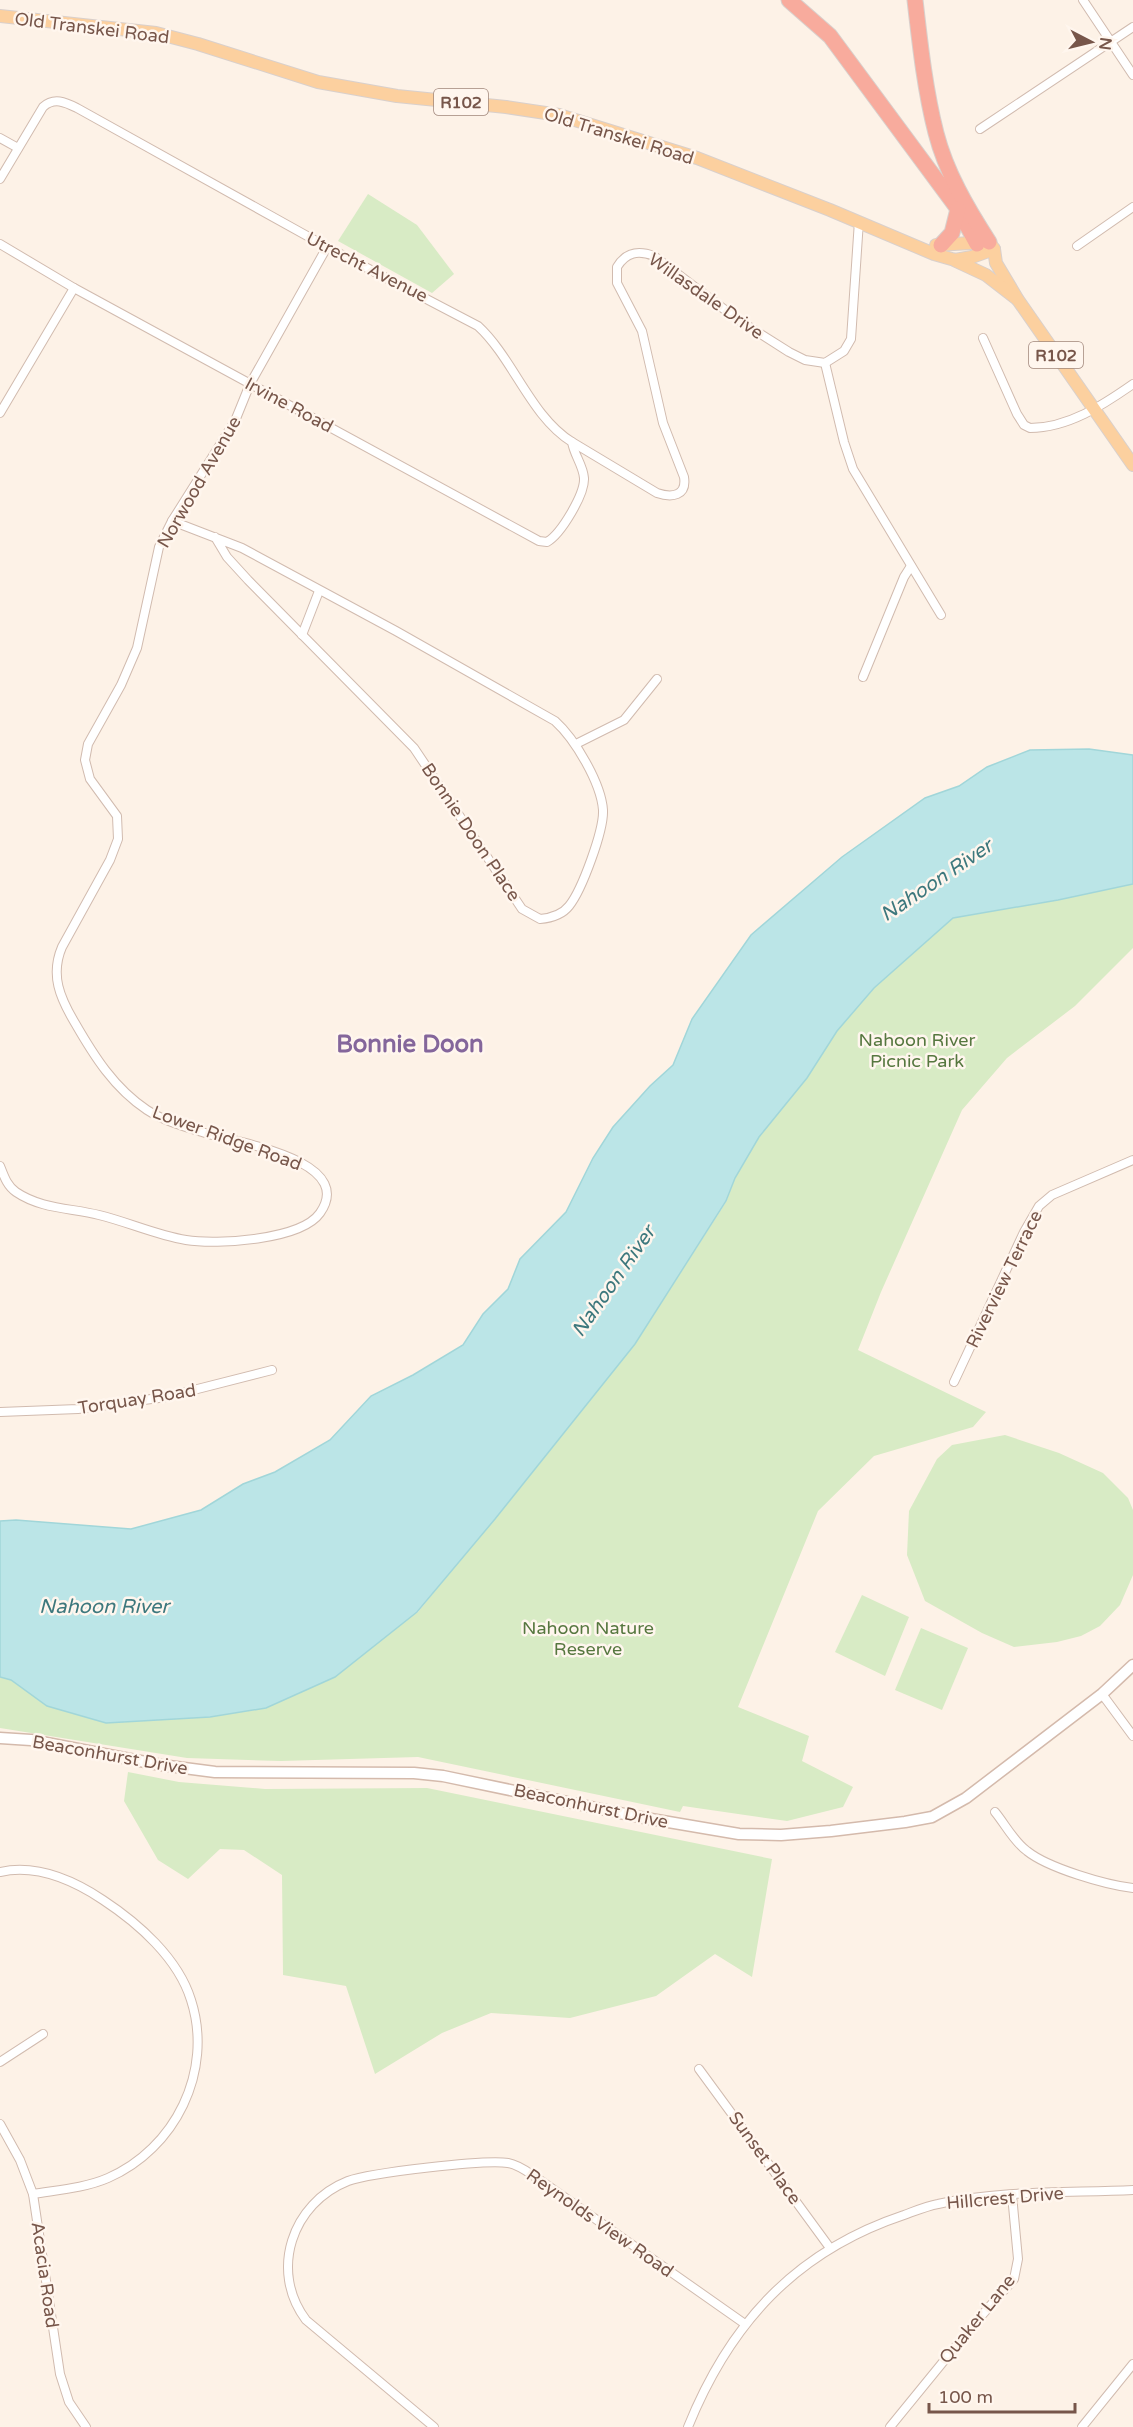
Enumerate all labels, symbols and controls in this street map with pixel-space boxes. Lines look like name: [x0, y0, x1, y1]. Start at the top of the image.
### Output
street label: Old Transkei Road: [13, 8, 171, 48]
north arrow: [1061, 12, 1121, 72]
text: N: [1094, 36, 1116, 51]
road number: R102: [434, 89, 488, 115]
street label: Old Transkei Road: [541, 103, 697, 169]
street label: Utrecht Avenue: [303, 227, 431, 307]
street label: Willasdale Drive: [644, 248, 768, 344]
road number: R102: [1029, 342, 1083, 368]
street label: Irvine Road: [241, 373, 337, 437]
street label: Norwood Avenue: [152, 412, 246, 552]
street label: Bonnie Doon Place: [417, 759, 525, 905]
water label: Nahoon River: [876, 833, 999, 927]
park label: Nahoon River Picnic Park: [859, 1029, 976, 1072]
district label: Bonnie Doon: [336, 1030, 484, 1059]
street label: Lower Ridge Road: [149, 1101, 305, 1175]
street label: Riverview Terrace: [961, 1207, 1047, 1351]
water label: Nahoon River: [567, 1220, 662, 1342]
street label: Torquay Road: [76, 1379, 198, 1419]
water label: Nahoon River: [39, 1595, 171, 1619]
park label: Nahoon Nature Reserve: [522, 1617, 654, 1660]
street label: Beaconhurst Drive: [31, 1731, 189, 1779]
street label: Beaconhurst Drive: [512, 1779, 670, 1833]
street label: Sunset Place: [724, 2107, 806, 2209]
street label: Reynolds View Road: [522, 2164, 678, 2282]
street label: Hillcrest Drive: [945, 2182, 1065, 2214]
street label: Acacia Road: [27, 2220, 63, 2330]
street label: Quaker Lane: [934, 2270, 1020, 2368]
scale bar: [929, 2376, 1074, 2414]
text: 100 m: [938, 2386, 993, 2408]

